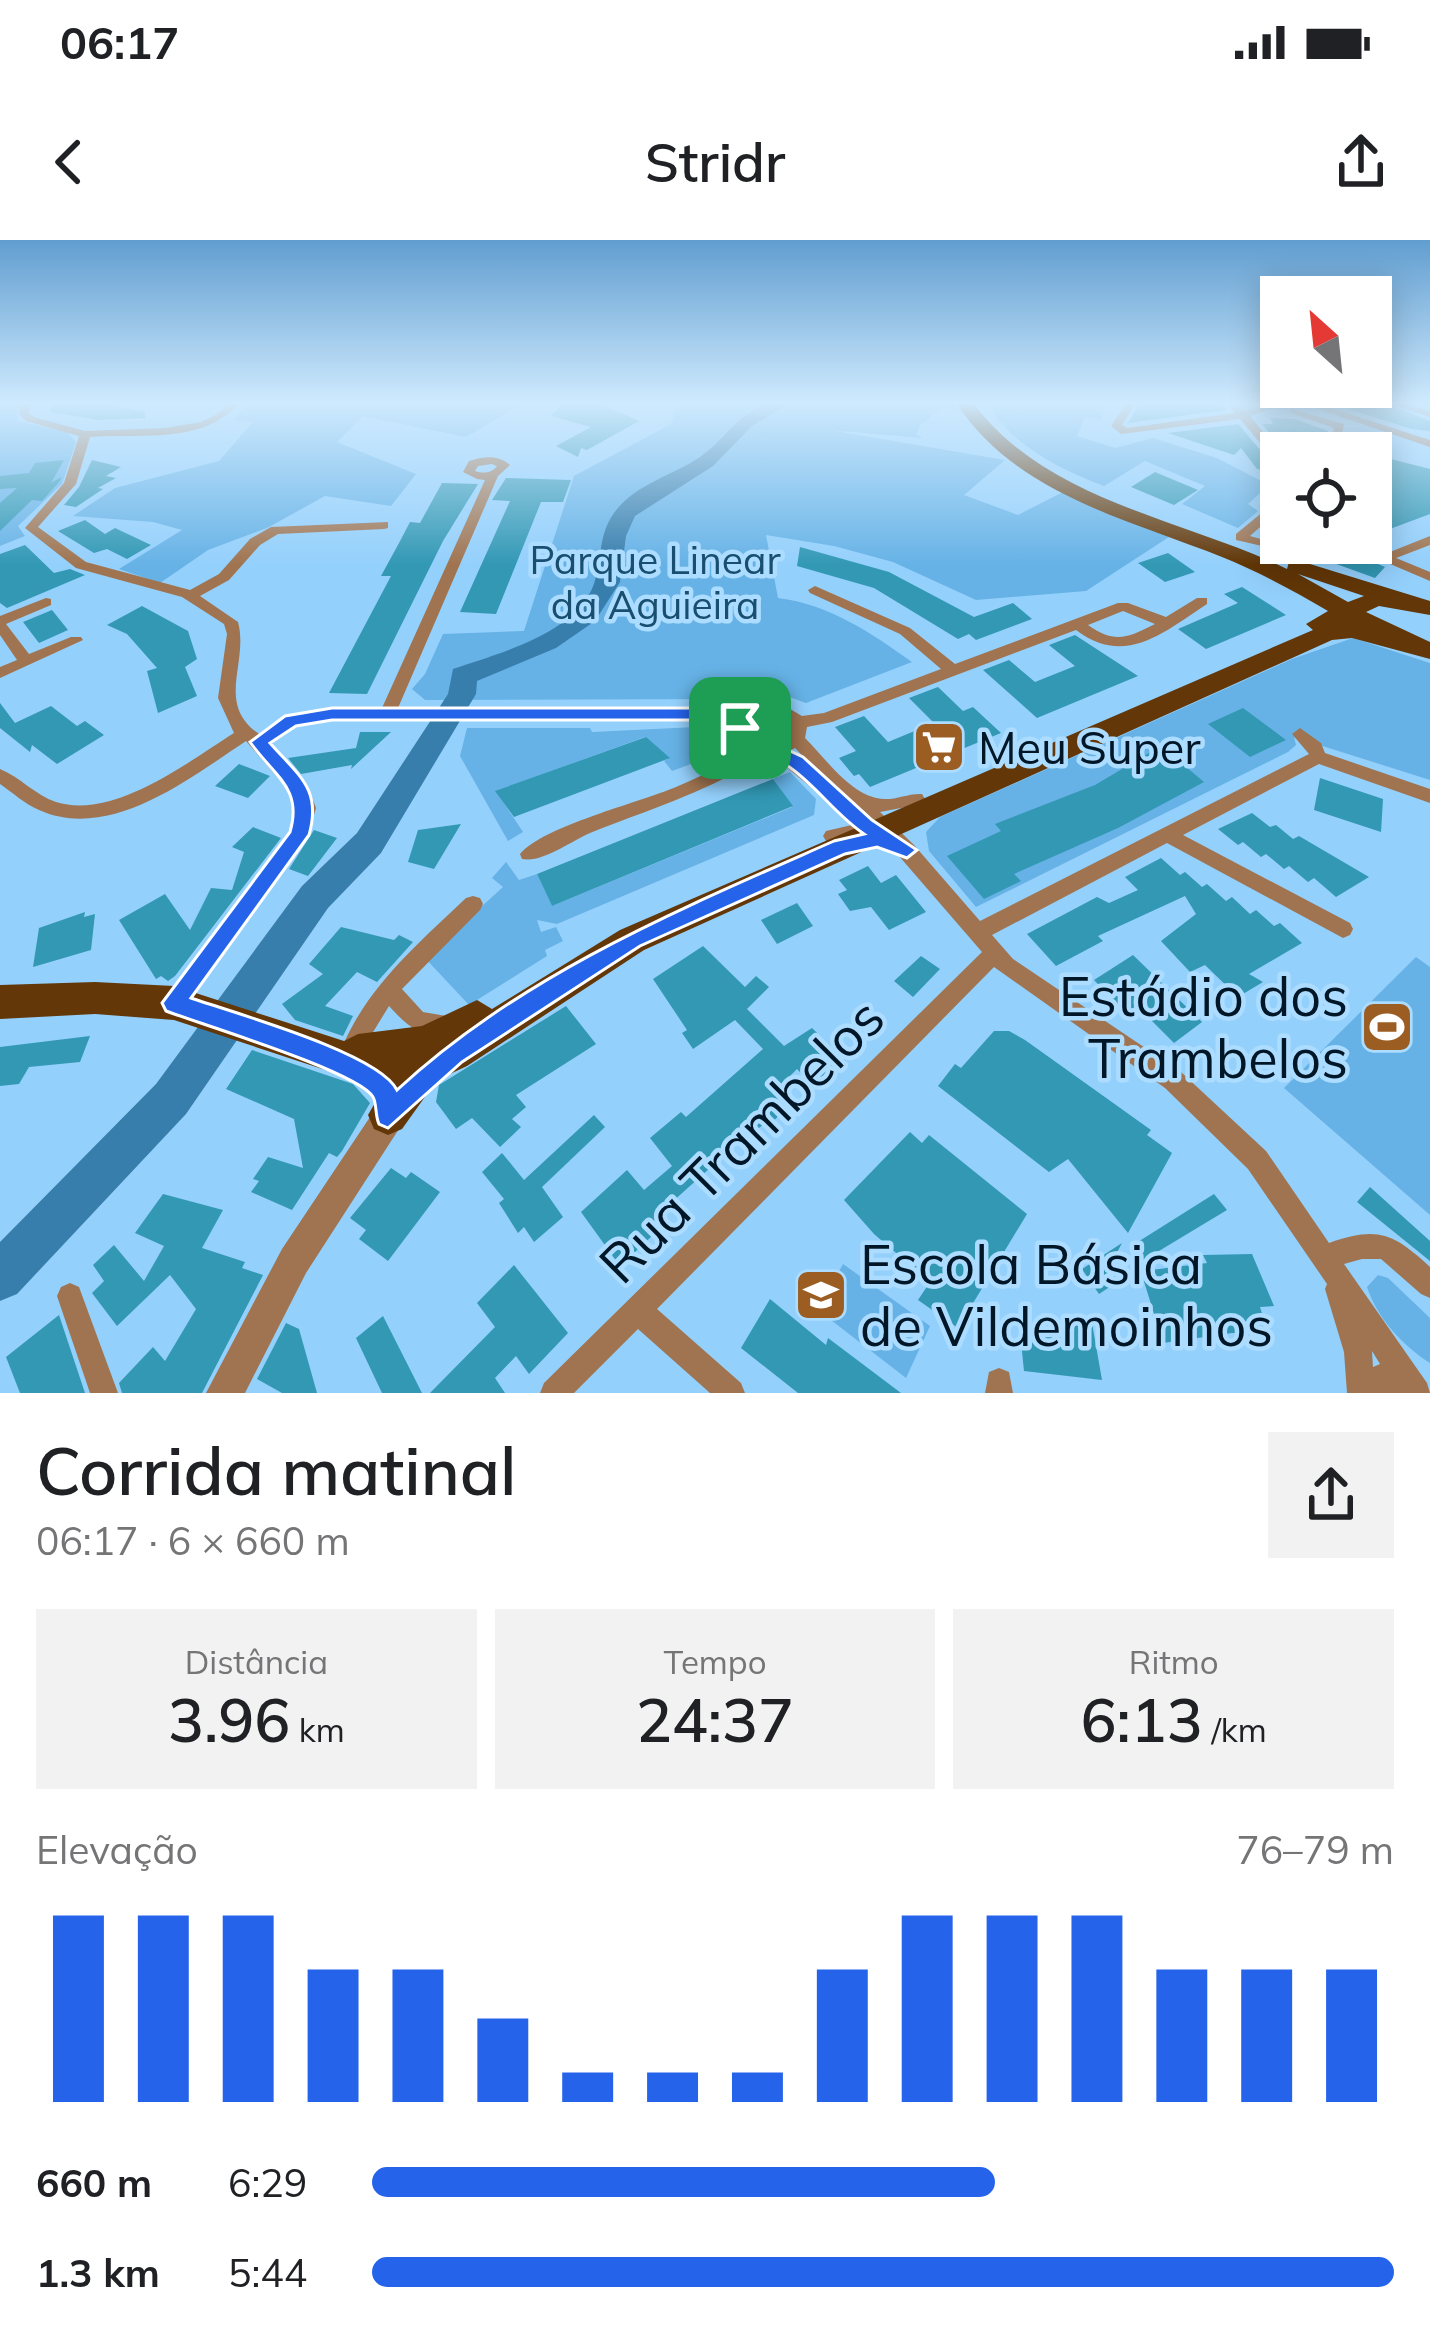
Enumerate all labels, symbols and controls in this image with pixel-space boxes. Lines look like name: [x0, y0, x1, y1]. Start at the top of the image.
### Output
text: 06:17: [60, 14, 179, 70]
text: Stridr: [645, 128, 785, 196]
icon: back: [36, 129, 102, 195]
icon: share: [1328, 129, 1394, 195]
north arrow: [1260, 276, 1392, 408]
map controls: [1260, 276, 1392, 564]
button: locate: [1260, 432, 1392, 564]
park label: Parque Linear da Aguieira: [529, 535, 781, 629]
pin: [689, 677, 791, 779]
icon: arrive: [707, 695, 773, 761]
supermarket icon: Meu Super: [911, 719, 967, 775]
place label: Meu Super: [978, 719, 1201, 775]
place label: Estádio dos Trambelos: [1059, 962, 1348, 1092]
street label: Rua Trambelos: [584, 983, 898, 1297]
sports icon: Estádio dos Trambelos: [1359, 999, 1415, 1055]
place label: Escola Básica de Vildemoinhos: [860, 1230, 1273, 1360]
school or university icon: Escola Básica de Vildemoinhos: [793, 1267, 849, 1323]
text: Corrida matinal: [36, 1429, 516, 1512]
button: share: [1268, 1432, 1394, 1558]
text: 06:17 · 6 × 660 m: [36, 1516, 350, 1565]
text: Distância: [185, 1641, 328, 1682]
text: Tempo: [664, 1641, 766, 1682]
text: Ritmo: [1129, 1641, 1219, 1682]
text: 3.96: [168, 1682, 290, 1757]
text: 24:37: [636, 1682, 794, 1757]
text: 6:13: [1081, 1682, 1203, 1757]
text: km: [290, 1709, 345, 1750]
text: /km: [1203, 1709, 1267, 1750]
text: Elevação: [36, 1825, 198, 1874]
text: 76–79 m: [1236, 1825, 1394, 1874]
text: 660 m: [36, 2158, 152, 2207]
text: 6:29: [228, 2158, 307, 2207]
text: 1.3 km: [36, 2248, 160, 2297]
text: 5:44: [228, 2248, 307, 2297]

